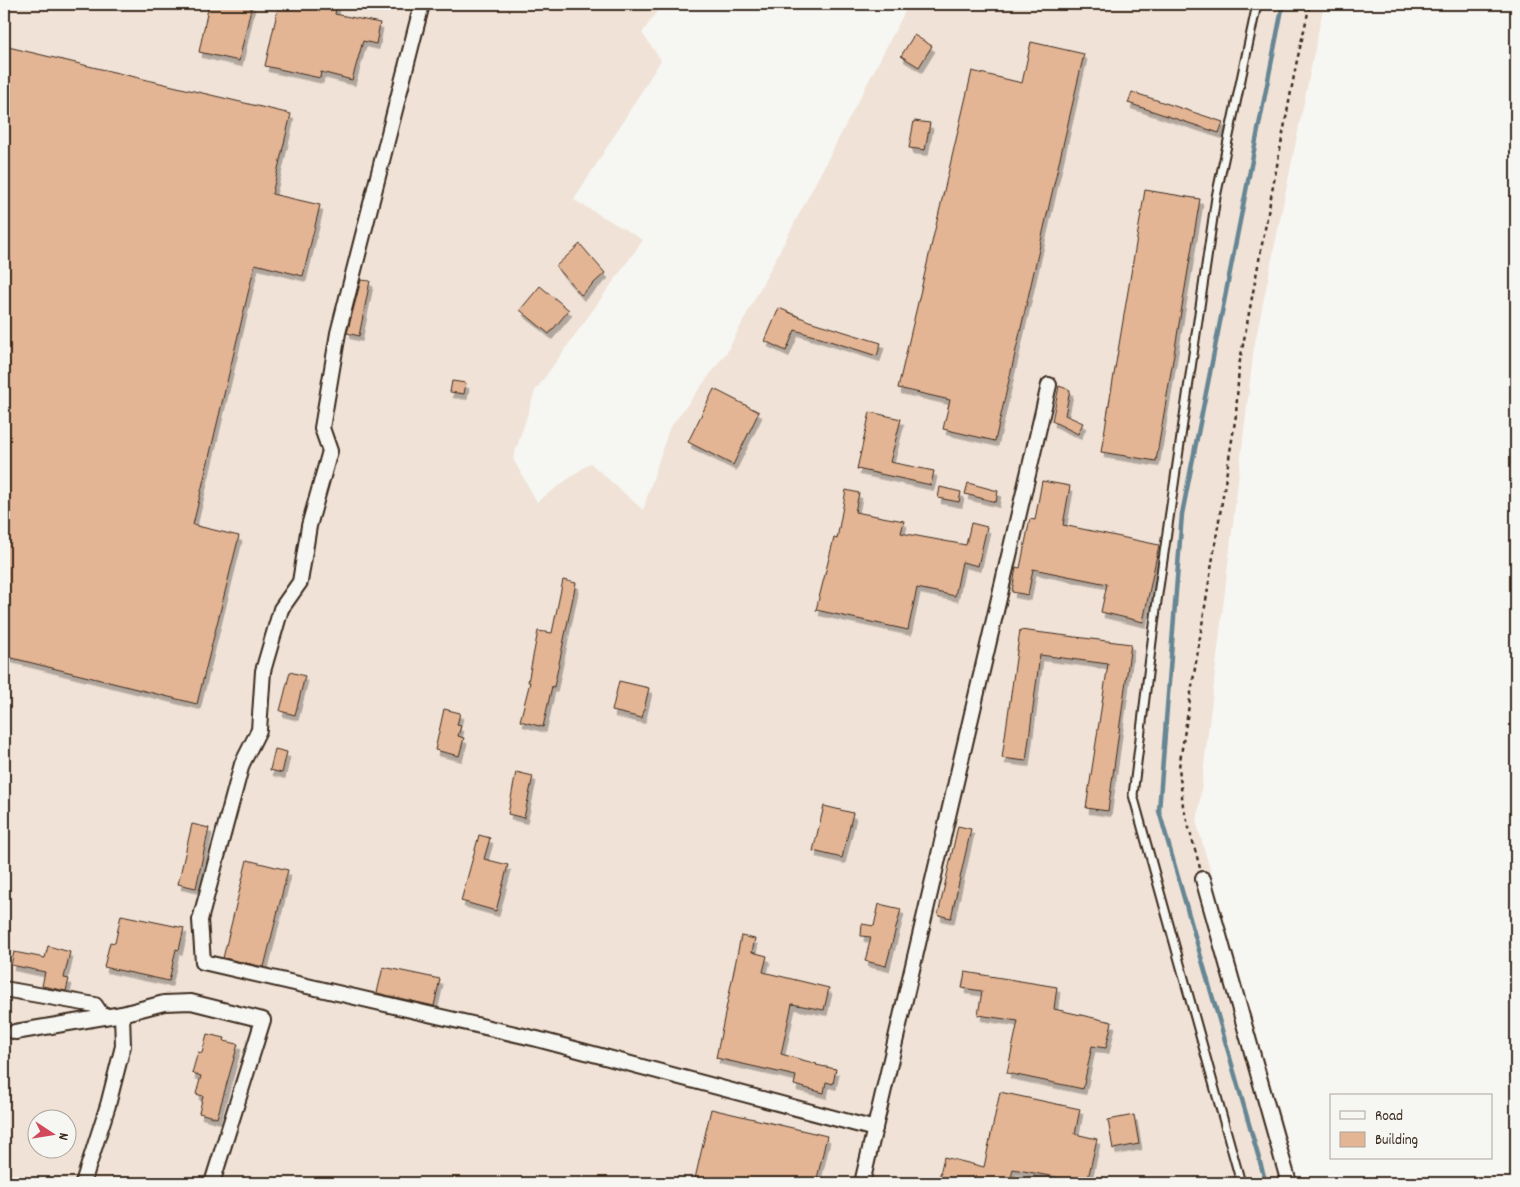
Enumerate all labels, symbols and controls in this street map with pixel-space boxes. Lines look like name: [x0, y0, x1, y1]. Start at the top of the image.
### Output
legend: [1330, 1094, 1492, 1160]
text: Road: [1375, 1106, 1403, 1128]
north arrow: [28, 1110, 78, 1160]
text: Building: [1375, 1130, 1418, 1152]
text: N: [52, 1131, 73, 1142]

